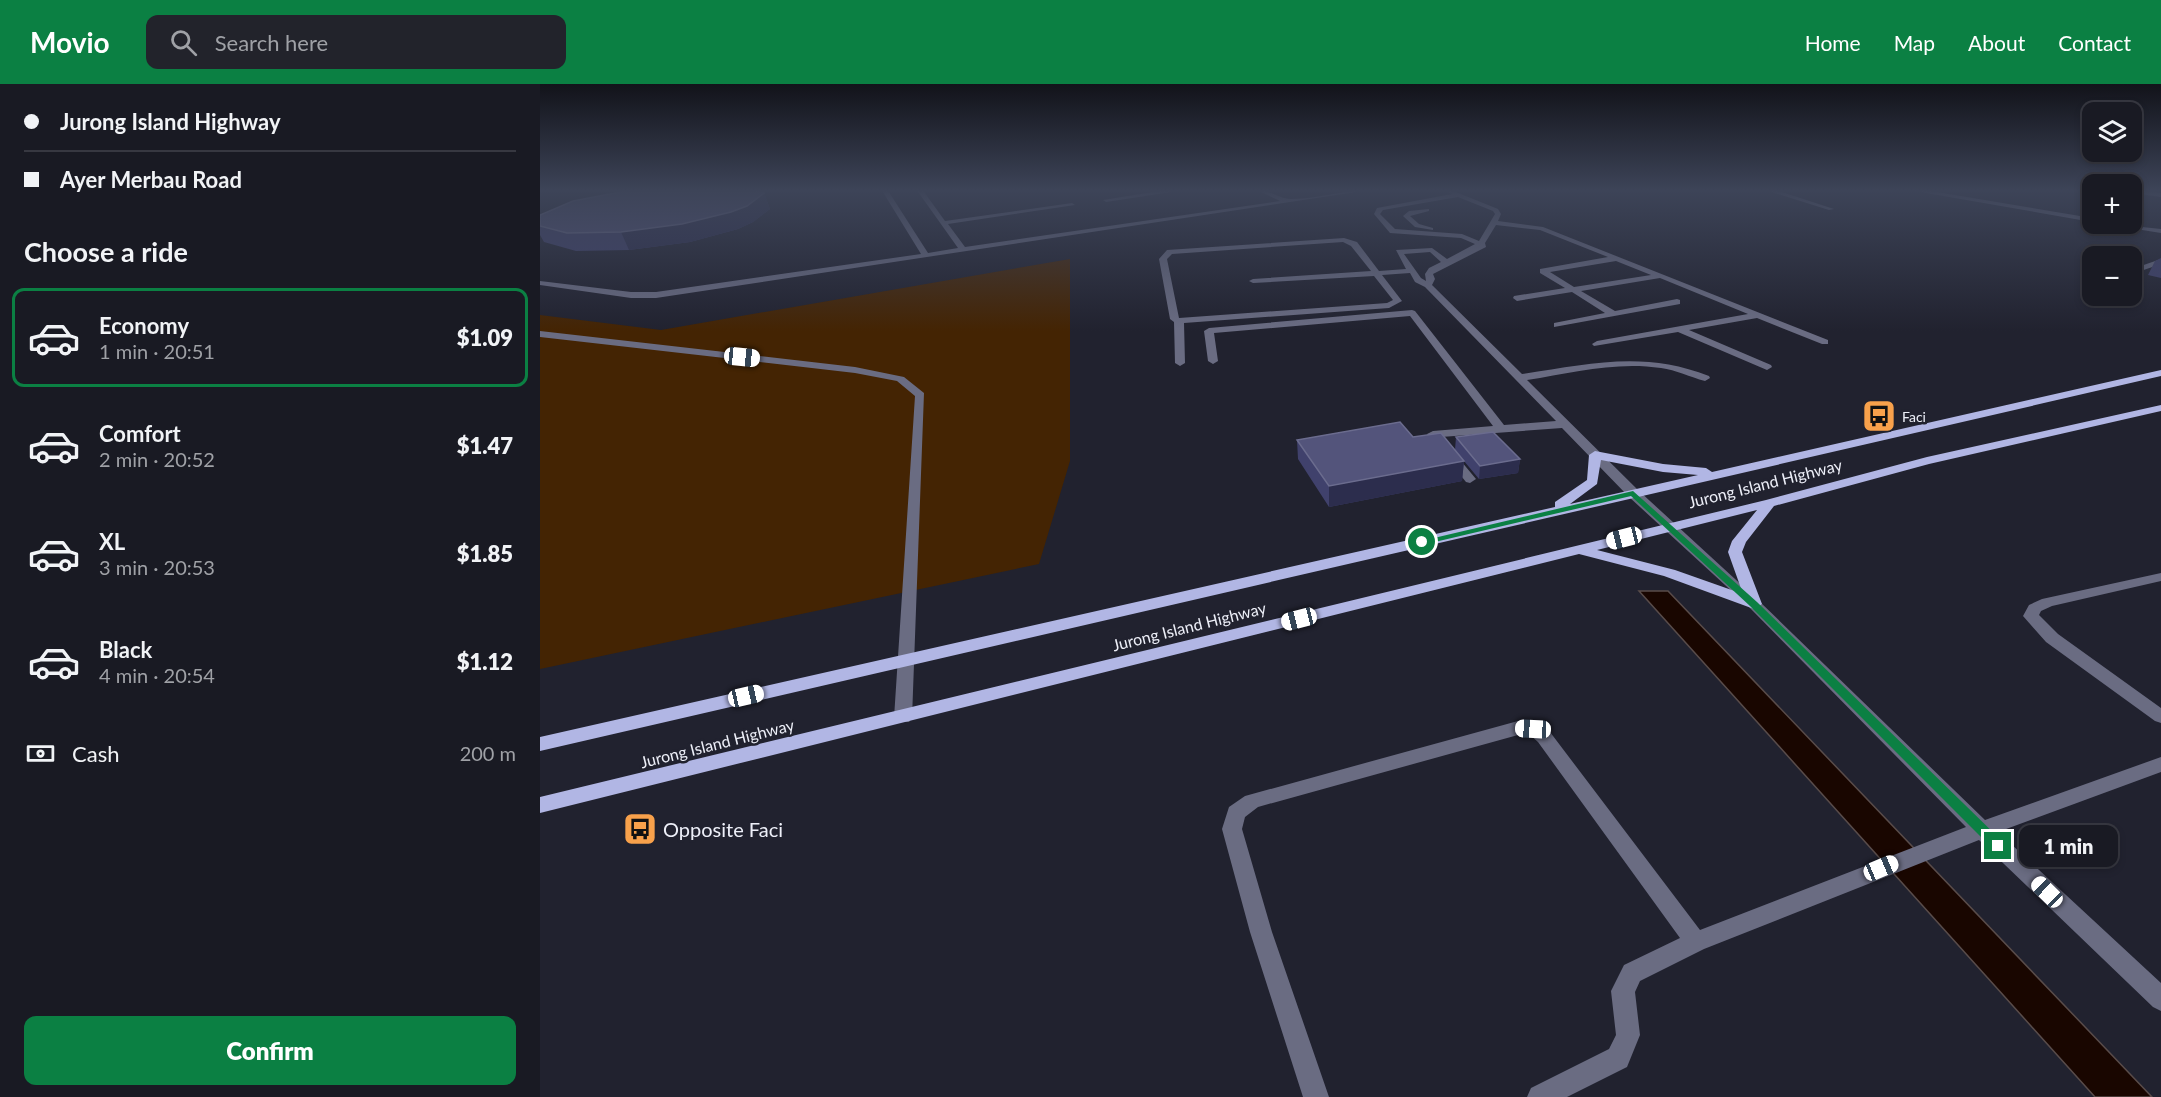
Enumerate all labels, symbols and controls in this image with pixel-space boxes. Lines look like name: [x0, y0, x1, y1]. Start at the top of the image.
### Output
search box: [146, 15, 566, 69]
text: Movio: [30, 25, 110, 59]
icon: search: [167, 26, 200, 59]
text: Search here: [215, 29, 328, 56]
text: Home: [1805, 30, 1861, 55]
text: Map: [1894, 30, 1935, 55]
text: About: [1968, 30, 2025, 55]
text: Contact: [2058, 30, 2131, 55]
map controls: [2082, 102, 2142, 306]
button: layers: [2082, 102, 2142, 162]
text: Jurong Island Highway: [60, 108, 281, 135]
text: Ayer Merbau Road: [60, 166, 242, 193]
button: +: [2082, 174, 2142, 234]
text: Choose a ride: [24, 235, 188, 268]
button: −: [2082, 246, 2142, 306]
icon: car: [27, 311, 81, 365]
text: Economy: [99, 312, 189, 339]
text: $1.09: [457, 324, 513, 351]
text: 1 min · 20:51: [99, 339, 215, 363]
car: [723, 346, 761, 368]
bus stop icon: Faci: [1861, 398, 1897, 434]
place label: Faci: [1902, 408, 1926, 425]
icon: car: [27, 419, 81, 473]
text: Comfort: [99, 420, 181, 447]
text: $1.47: [457, 432, 513, 459]
text: 2 min · 20:52: [99, 447, 215, 471]
street label: Jurong Island Highway: [1686, 455, 1845, 511]
car: [1604, 525, 1644, 551]
icon: car: [27, 527, 81, 581]
text: XL: [99, 528, 125, 555]
route start: [1408, 528, 1435, 555]
text: $1.85: [457, 540, 513, 567]
text: 3 min · 20:53: [99, 555, 215, 579]
street label: Jurong Island Highway: [1110, 598, 1269, 654]
car: [1279, 606, 1319, 632]
icon: car: [27, 635, 81, 689]
text: Black: [99, 636, 152, 663]
text: $1.12: [457, 648, 513, 675]
text: 4 min · 20:54: [99, 663, 215, 687]
car: [726, 683, 766, 709]
street label: Jurong Island Highway: [638, 715, 797, 771]
car: [1515, 719, 1551, 739]
icon: cash: [24, 737, 57, 770]
text: Cash: [72, 740, 119, 767]
text: 200 m: [460, 741, 516, 765]
bus stop icon: Opposite Faci: [622, 811, 658, 847]
place label: Opposite Faci: [663, 817, 783, 841]
callout: 1 min: [2019, 825, 2118, 867]
route end: [1984, 832, 2011, 859]
text: 1 min: [2044, 834, 2093, 858]
car: [1861, 853, 1901, 883]
car: [2028, 873, 2066, 911]
button: Confirm: [24, 1016, 516, 1085]

